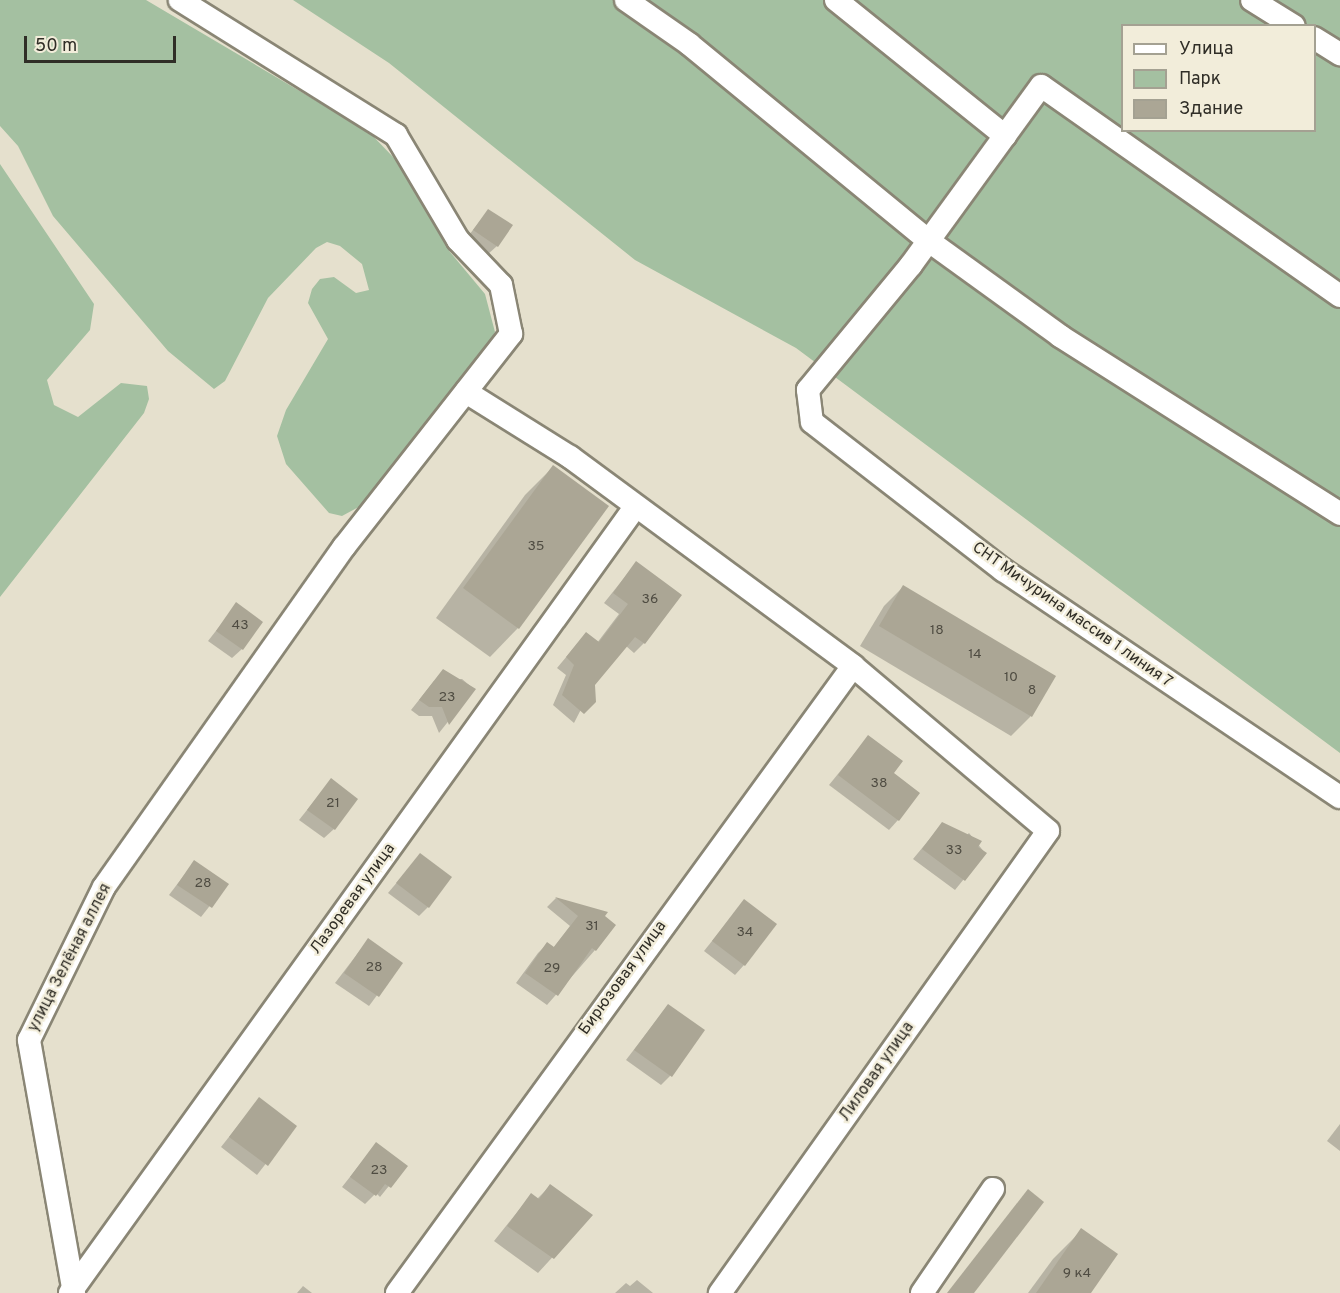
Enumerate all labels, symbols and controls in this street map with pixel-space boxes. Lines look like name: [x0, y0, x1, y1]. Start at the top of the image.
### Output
scale bar: [27, 24, 178, 62]
legend: [1121, 24, 1316, 132]
text: 50 m: [35, 35, 77, 58]
text: Улица: [1179, 38, 1233, 61]
text: Парк: [1179, 68, 1221, 91]
text: Здание: [1179, 98, 1243, 121]
street label: СНТ Мичурина массив 1 линия 7: [968, 538, 1176, 692]
house number: 35: [527, 539, 545, 555]
house number: 36: [642, 592, 658, 608]
house number: 43: [231, 618, 249, 634]
house number: 18: [930, 623, 944, 639]
house number: 14: [968, 647, 982, 663]
house number: 10: [1004, 670, 1018, 686]
house number: 8: [1028, 683, 1036, 699]
house number: 23: [439, 690, 455, 706]
house number: 38: [871, 776, 887, 792]
house number: 21: [326, 796, 340, 812]
street label: Лазоревая улица: [306, 840, 400, 958]
house number: 33: [946, 843, 962, 859]
house number: 28: [194, 876, 212, 892]
street label: улица Зелёная аллея: [24, 881, 116, 1035]
street label: Бирюзовая улица: [575, 917, 671, 1039]
house number: 31: [585, 919, 599, 935]
house number: 34: [736, 925, 754, 941]
house number: 28: [365, 960, 383, 976]
house number: 29: [544, 961, 560, 977]
street label: Лиловая улица: [836, 1019, 918, 1125]
house number: 23: [371, 1163, 387, 1179]
house number: 9 к4: [1063, 1266, 1091, 1282]

